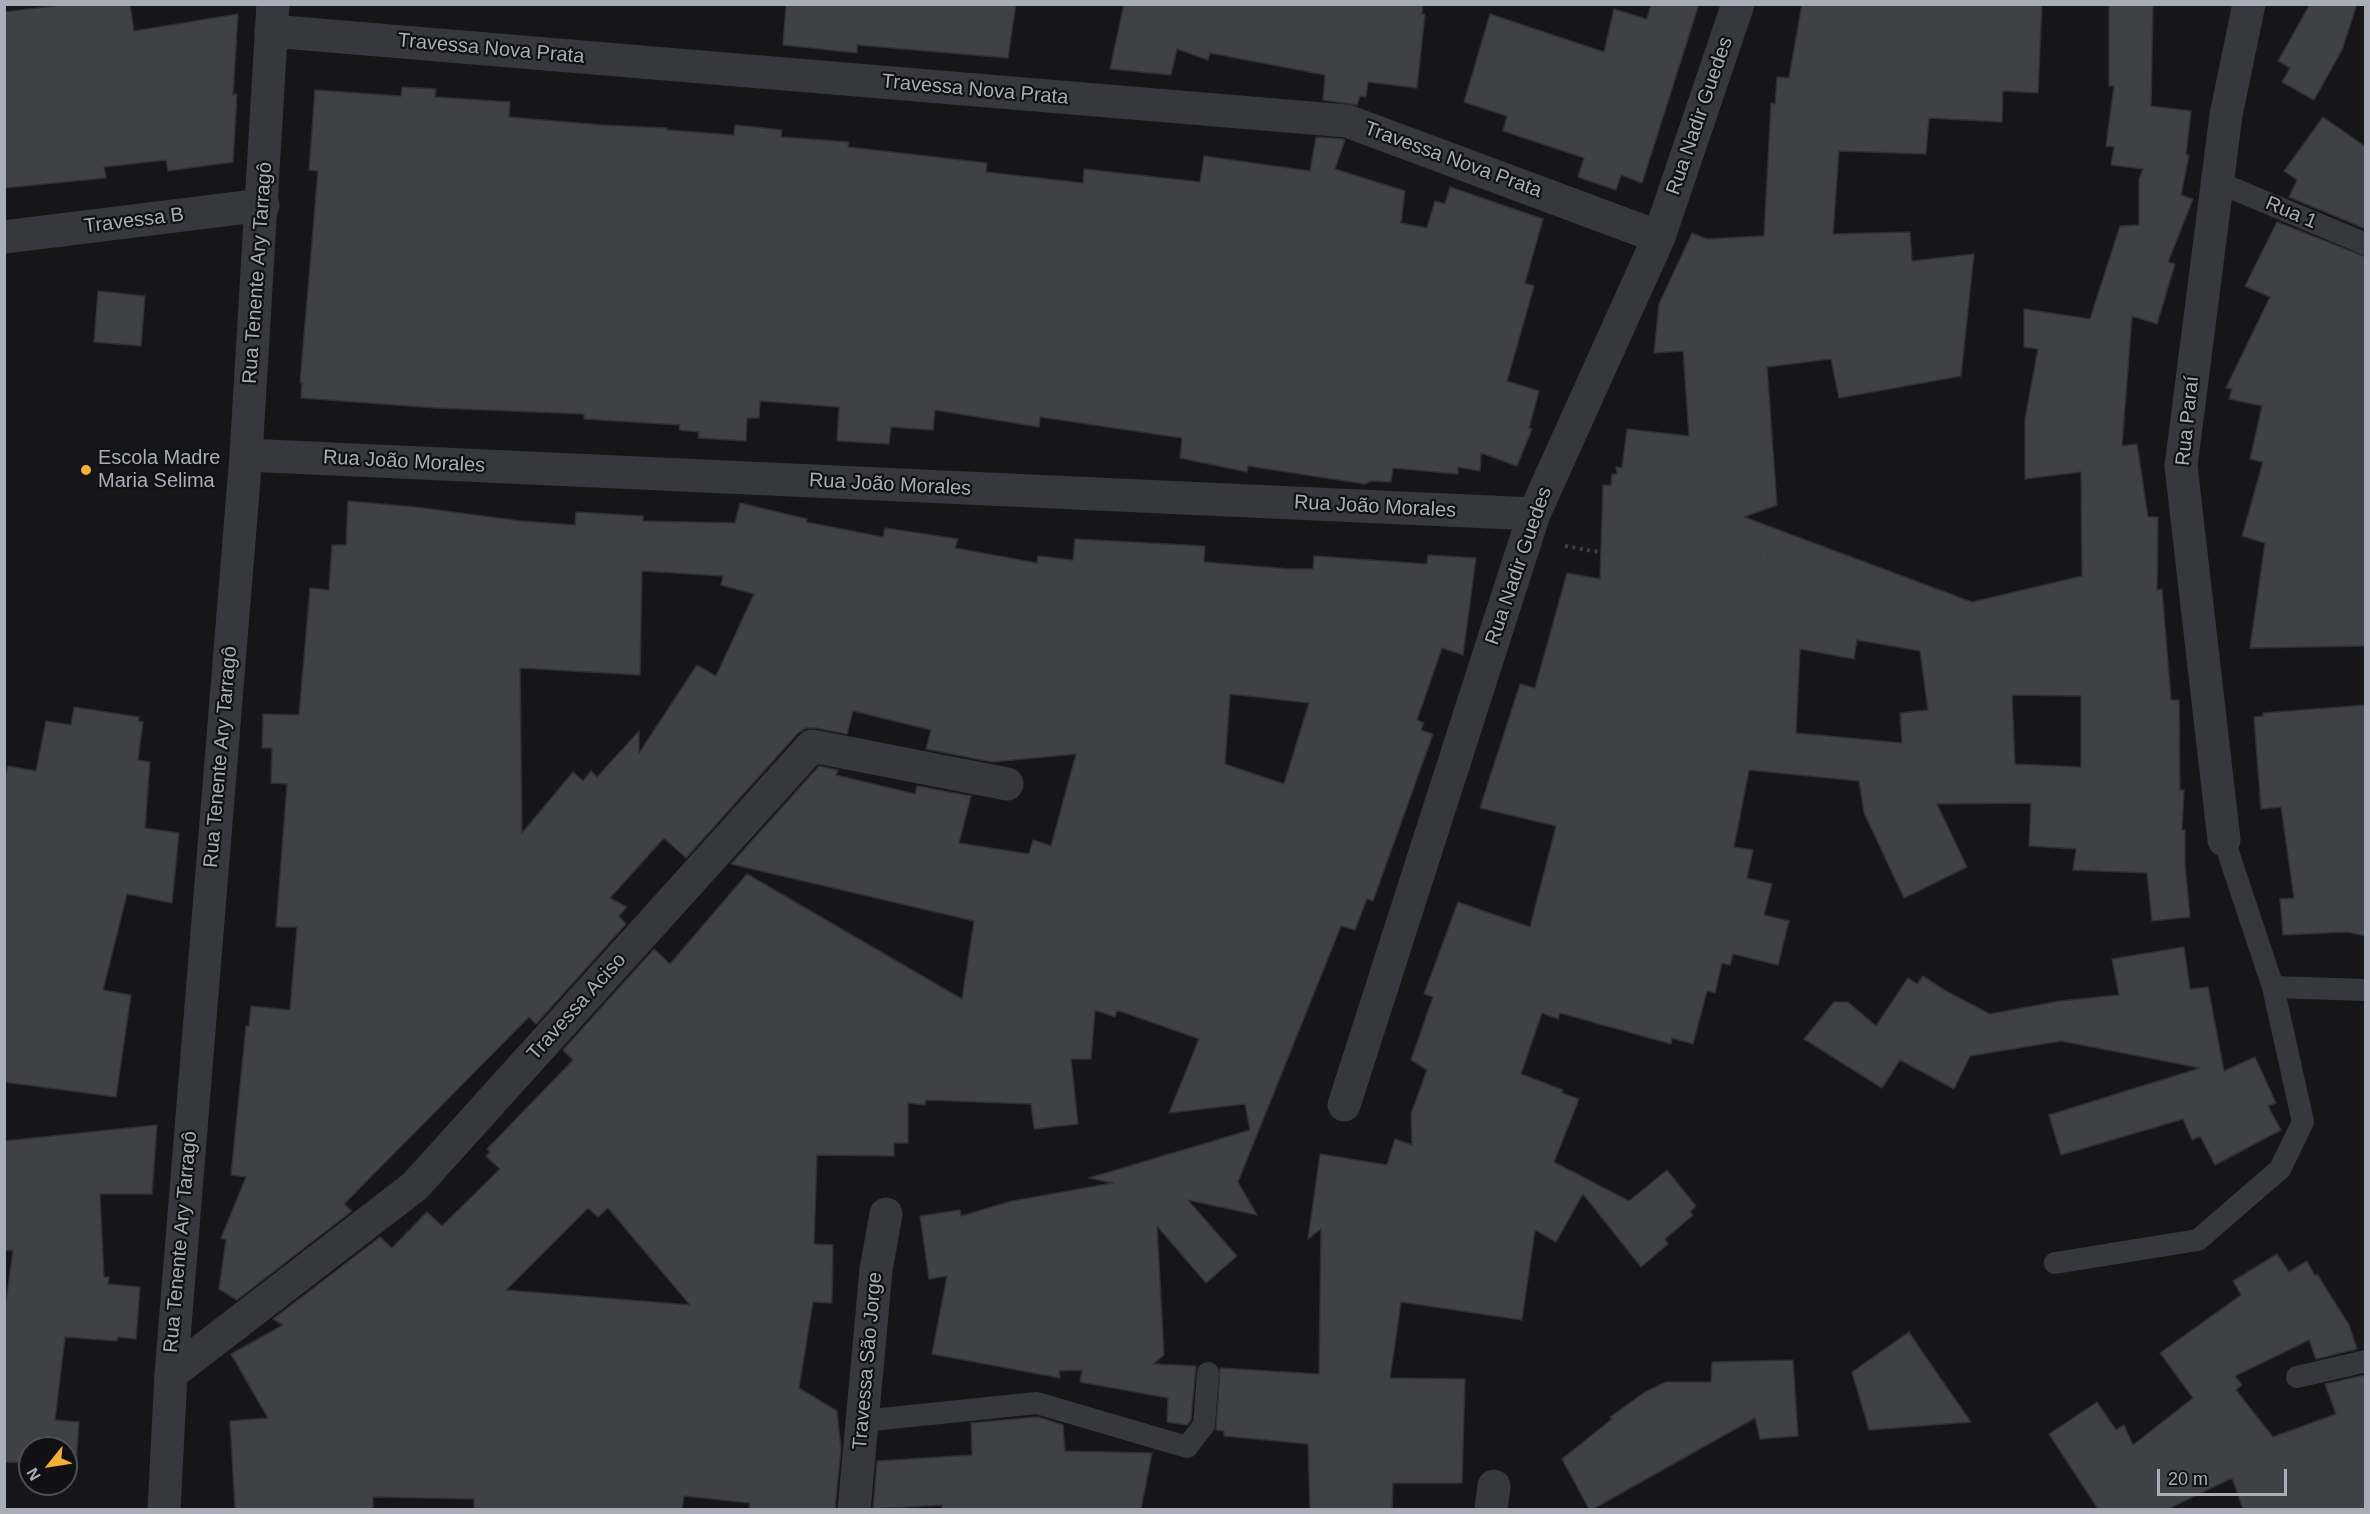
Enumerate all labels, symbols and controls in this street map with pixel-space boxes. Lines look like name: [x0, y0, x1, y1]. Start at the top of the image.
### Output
street label: Travessa Nova Prata: [397, 29, 585, 69]
street label: Rua Nadir Guedes: [1662, 34, 1738, 198]
street label: Travessa Nova Prata: [881, 70, 1069, 110]
street label: Travessa Nova Prata: [1361, 117, 1545, 203]
street label: Rua Tenente Ary Tarragô: [238, 161, 278, 385]
street label: Rua 1: [2262, 192, 2320, 234]
street label: Travessa B: [83, 203, 185, 239]
street label: Rua Paraí: [2171, 375, 2205, 467]
place label: Escola Madre Maria Selima: [98, 446, 220, 493]
street label: Rua João Morales: [322, 446, 486, 478]
marker: Escola Madre Maria Selima: [79, 463, 93, 477]
street label: Rua João Morales: [808, 469, 972, 501]
street label: Rua Nadir Guedes: [1481, 484, 1557, 648]
street label: Rua João Morales: [1293, 491, 1457, 523]
street label: Rua Tenente Ary Tarragô: [199, 645, 243, 869]
street label: Travessa Aciso: [523, 948, 631, 1066]
street label: Rua Tenente Ary Tarragô: [159, 1130, 203, 1354]
street label: Travessa São Jorge: [848, 1271, 888, 1451]
north arrow: [18, 1436, 78, 1496]
scale bar: [2160, 1457, 2290, 1495]
text: N: [23, 1465, 44, 1484]
text: 20 m: [2168, 1469, 2208, 1489]

